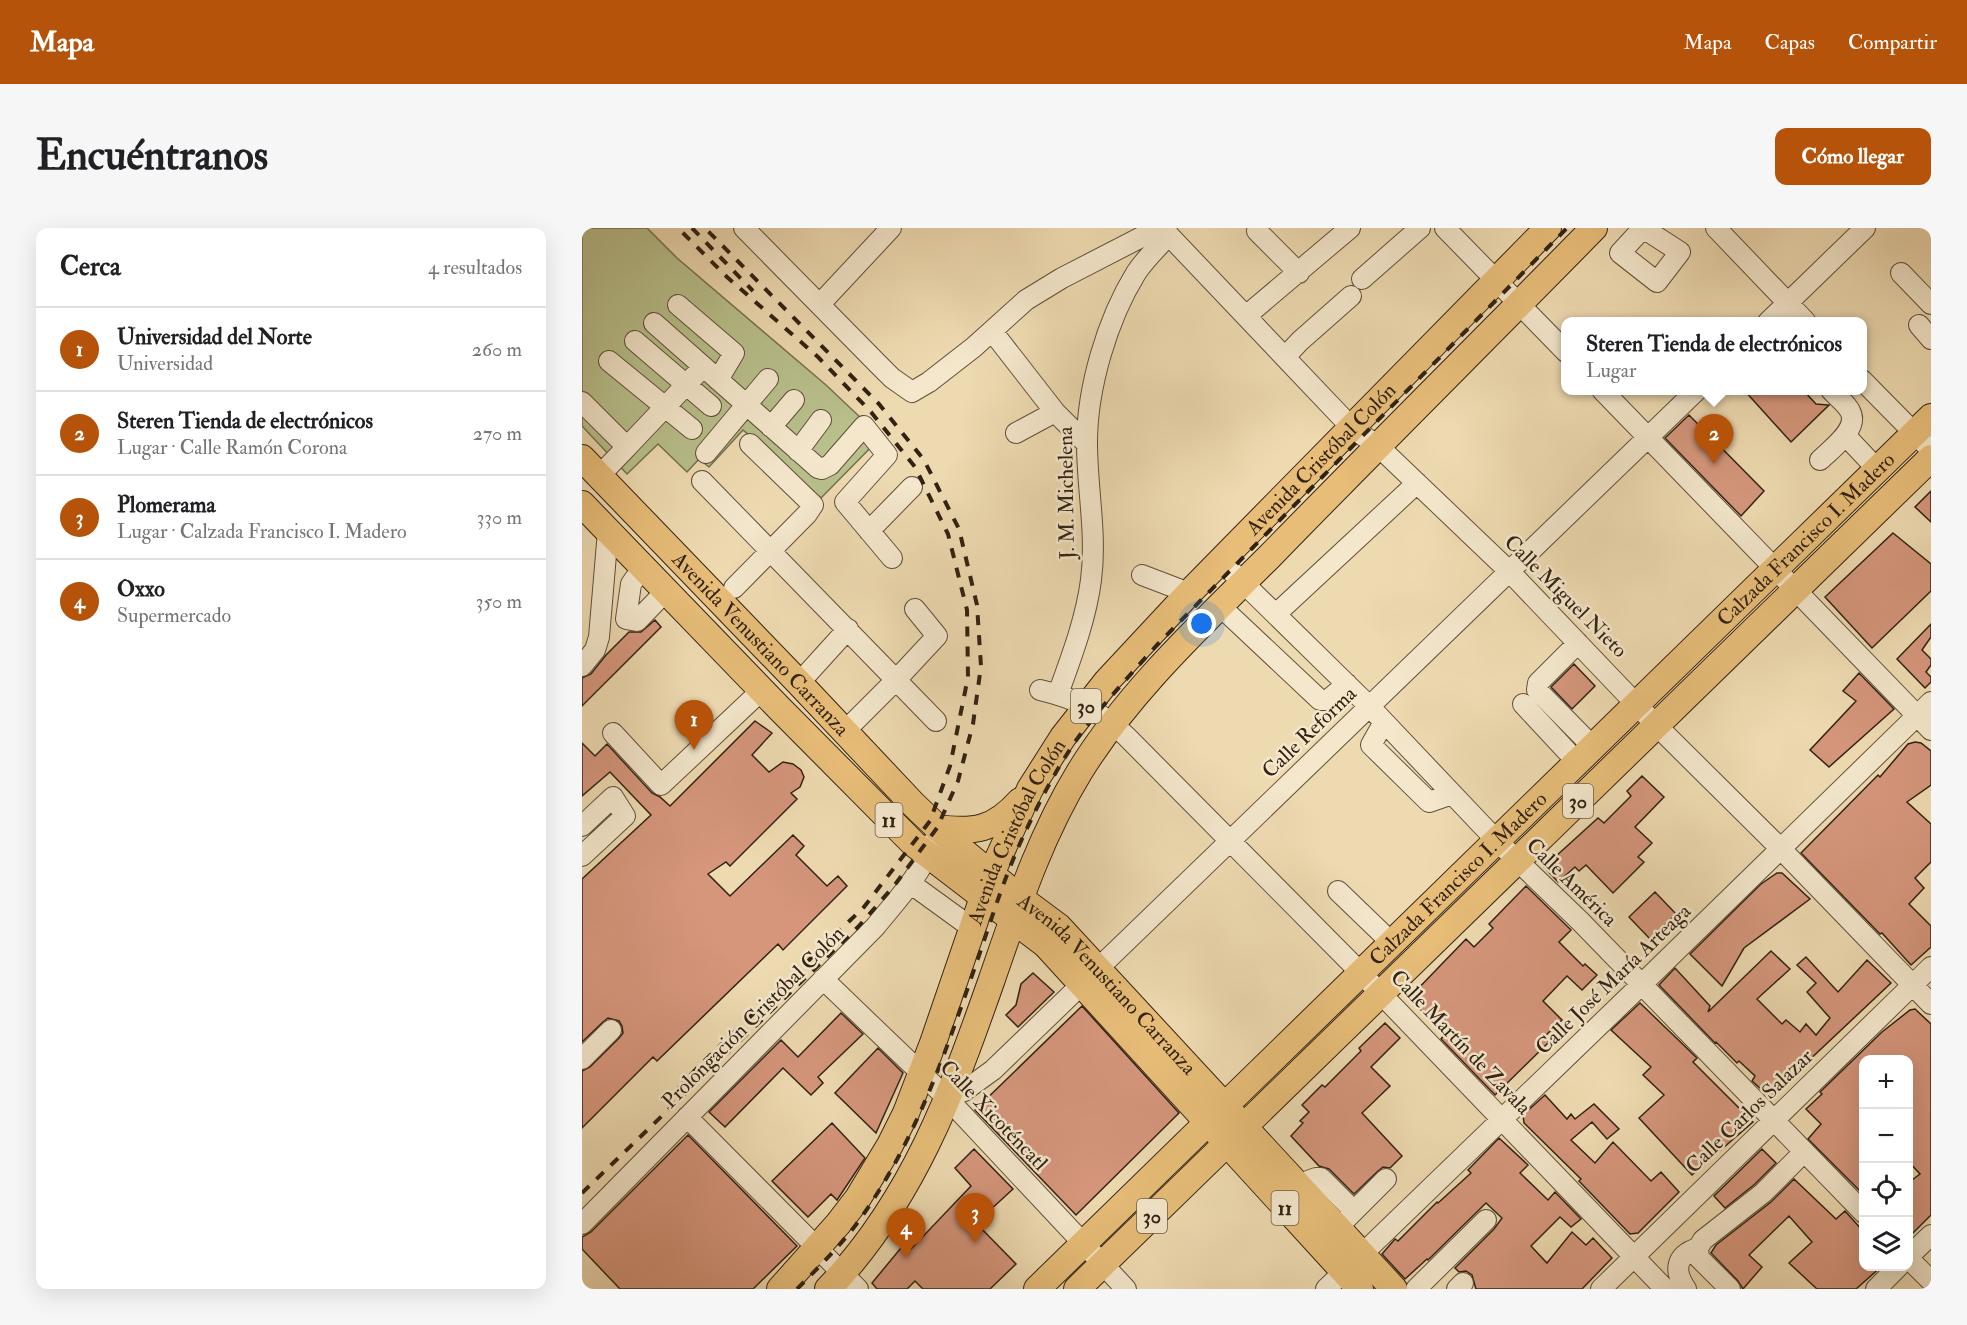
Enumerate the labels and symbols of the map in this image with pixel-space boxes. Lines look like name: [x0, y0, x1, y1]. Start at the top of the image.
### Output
street label: Avenida Cristóbal Colón: [1240, 377, 1402, 542]
pin: 2: [1694, 414, 1734, 464]
street label: J. M. Michelena: [1052, 426, 1081, 561]
street label: Calzada Francisco I. Madero: [1711, 447, 1901, 632]
street label: Calle Miguel Nieto: [1498, 529, 1633, 664]
street label: Avenida Venustiano Carranza: [665, 546, 855, 742]
your location: [1187, 609, 1216, 638]
street label: Calle Reforma: [1256, 680, 1363, 784]
road number: 30: [1071, 689, 1101, 723]
pin: 1: [674, 700, 714, 750]
street label: Avenida Cristóbal Colón: [961, 734, 1072, 930]
road number: 30: [1563, 784, 1593, 818]
street label: Calzada Francisco I. Madero: [1363, 786, 1553, 972]
road number: 11: [876, 803, 902, 837]
street label: Calle América: [1520, 832, 1623, 933]
street label: Avenida Venustiano Carranza: [1011, 887, 1202, 1081]
street label: Calle José María Arteaga: [1530, 898, 1697, 1061]
street label: Prolongación Cristóbal Colón: [656, 920, 850, 1114]
street label: Calle Martín de Zavala: [1384, 964, 1537, 1121]
street label: Calle Carlos Salazar: [1680, 1043, 1819, 1179]
street label: Calle Xicoténcatl: [934, 1054, 1054, 1177]
road number: 11: [1272, 1191, 1298, 1225]
pin: 3: [956, 1194, 994, 1243]
road number: 30: [1137, 1199, 1167, 1233]
pin: 4: [886, 1208, 926, 1258]

